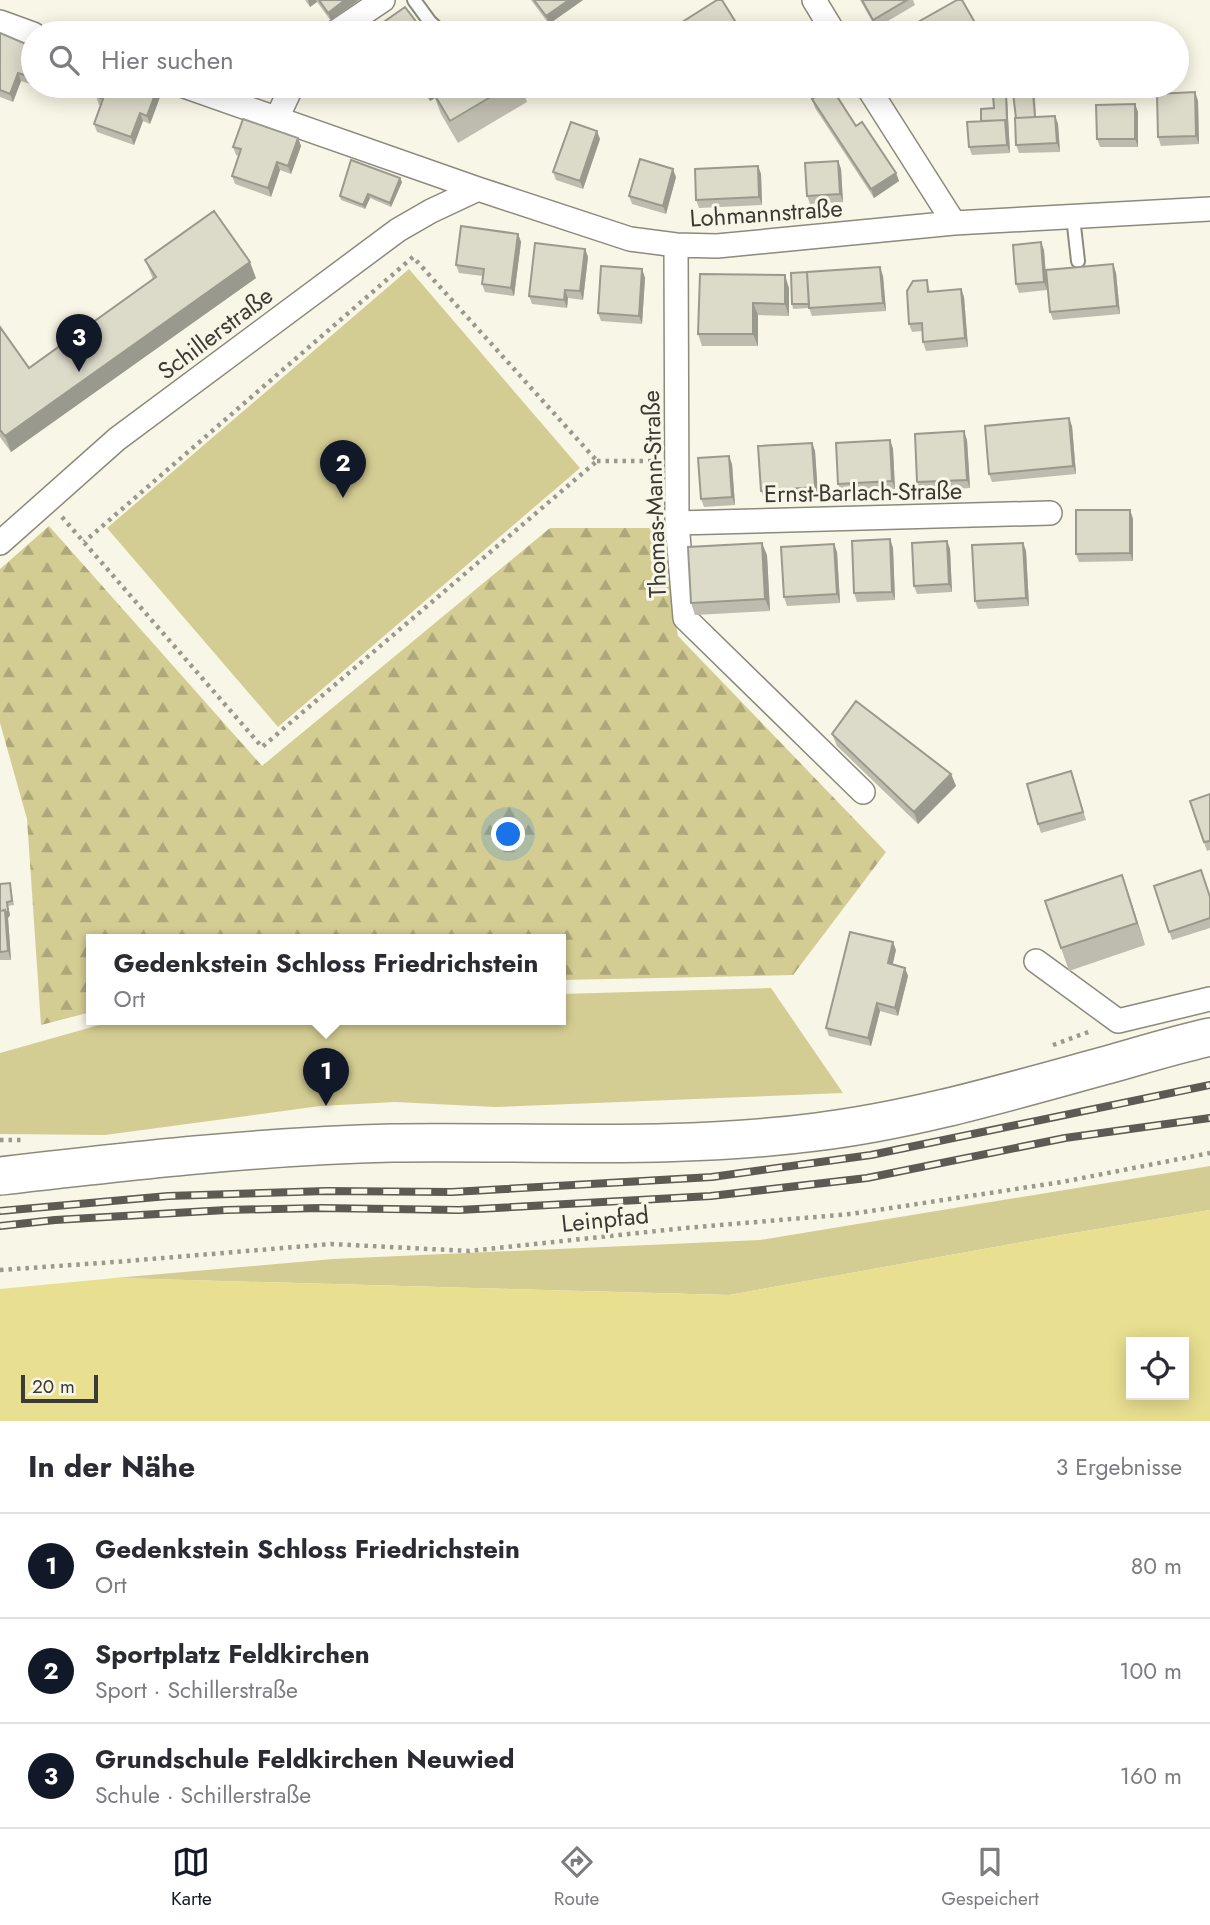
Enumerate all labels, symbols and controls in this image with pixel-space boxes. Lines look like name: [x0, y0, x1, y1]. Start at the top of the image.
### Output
search box: [21, 21, 1189, 98]
icon: search: [45, 41, 83, 79]
text: Hier suchen: [101, 41, 234, 79]
street label: Lohmannstraße: [688, 190, 844, 236]
street label: Schillerstraße: [150, 278, 280, 388]
pin: 3: [56, 314, 102, 372]
street label: Thomas-Mann-Straße: [633, 390, 675, 598]
pin: 2: [320, 440, 366, 498]
street label: Ernst-Barlach-Straße: [763, 473, 963, 511]
your location: [491, 817, 525, 851]
popup: [86, 934, 566, 1025]
text: Gedenkstein Schloss Friedrichstein: [114, 944, 538, 982]
text: Ort: [114, 982, 145, 1016]
pin: 1: [303, 1048, 349, 1106]
street label: Leinpfad: [560, 1197, 650, 1241]
map controls: [1126, 1337, 1189, 1400]
button: locate: [1126, 1337, 1189, 1400]
scale bar: [21, 1372, 98, 1404]
text: 20 m: [32, 1373, 75, 1400]
text: In der Nähe: [28, 1445, 195, 1488]
text: 3 Ergebnisse: [1056, 1450, 1182, 1484]
text: Gedenkstein Schloss Friedrichstein: [95, 1530, 520, 1568]
text: 1: [45, 1549, 57, 1583]
text: 80 m: [1131, 1549, 1182, 1583]
text: Ort: [95, 1568, 127, 1602]
text: Sportplatz Feldkirchen: [95, 1635, 370, 1673]
text: 2: [43, 1654, 59, 1688]
text: 100 m: [1119, 1654, 1182, 1688]
text: Sport · Schillerstraße: [95, 1673, 298, 1707]
text: Grundschule Feldkirchen Neuwied: [95, 1740, 515, 1778]
text: 3: [44, 1759, 58, 1793]
text: 160 m: [1120, 1759, 1182, 1793]
text: Schule · Schillerstraße: [95, 1778, 311, 1812]
tab: Karte: [171, 1843, 212, 1912]
tab: Route: [554, 1843, 599, 1912]
tab: Gespeichert: [941, 1843, 1039, 1912]

